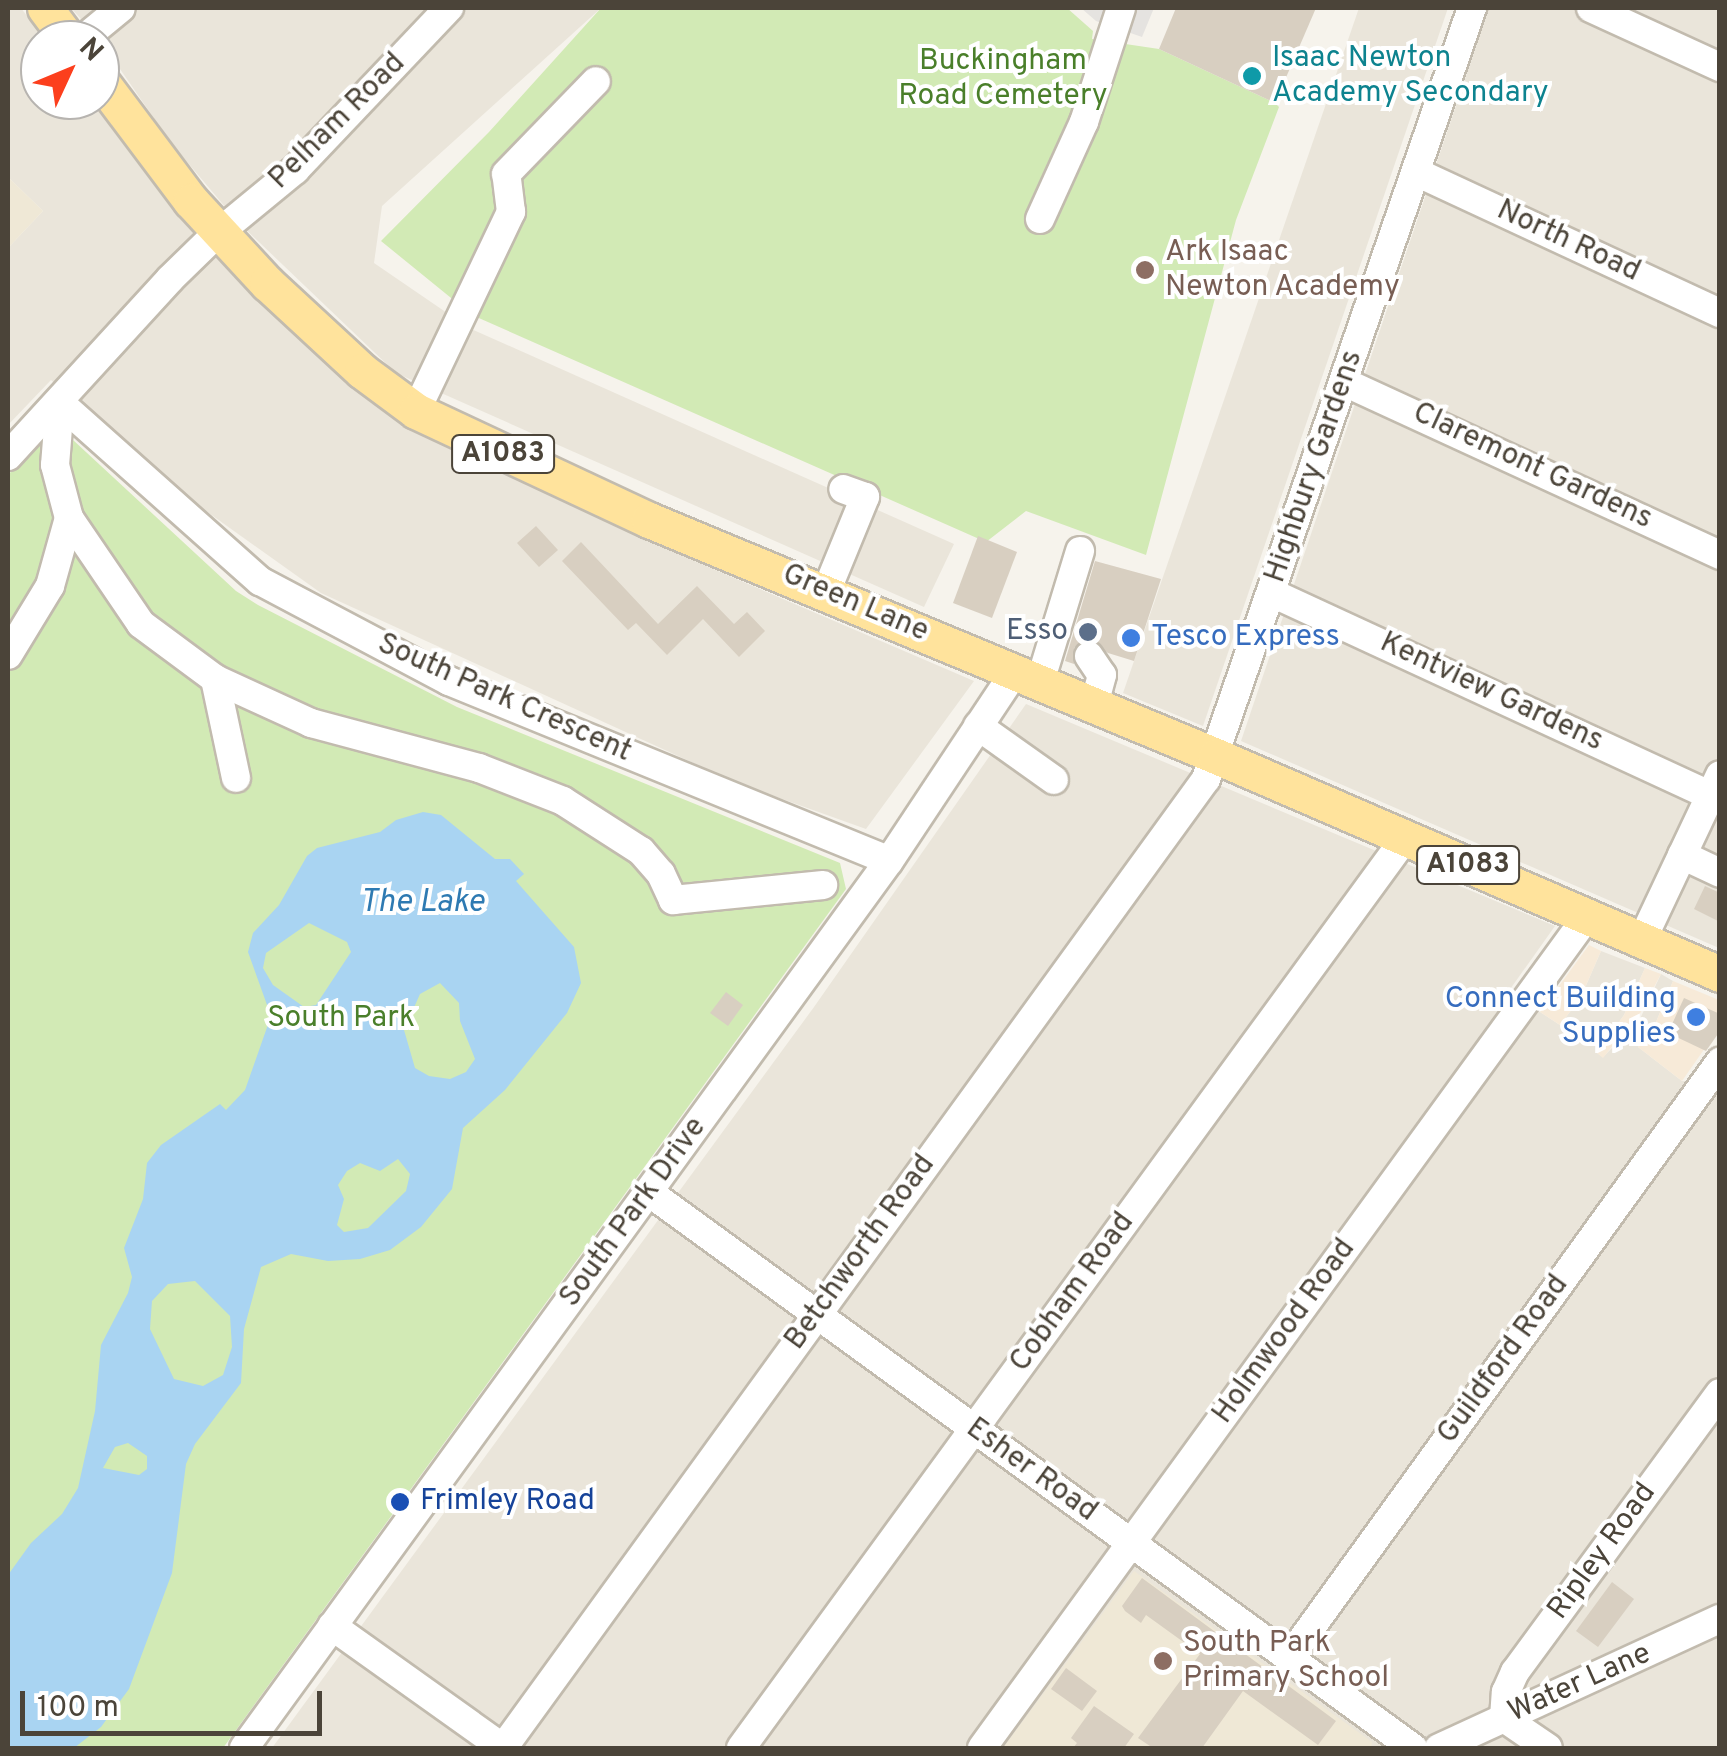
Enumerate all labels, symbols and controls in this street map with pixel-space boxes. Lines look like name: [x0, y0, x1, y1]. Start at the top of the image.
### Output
north arrow: [20, 20, 120, 120]
text: N: [70, 31, 110, 70]
place label: Isaac Newton Academy Secondary: [1272, 41, 1549, 112]
park label: Buckingham Road Cemetery: [898, 44, 1108, 114]
street label: Pelham Road: [262, 46, 414, 198]
marker: Isaac Newton Academy Secondary: [1241, 65, 1263, 87]
street label: North Road: [1491, 193, 1645, 291]
place label: Ark Isaac Newton Academy: [1165, 235, 1401, 306]
marker: Ark Isaac Newton Academy: [1134, 259, 1156, 281]
street label: Highbury Gardens: [1258, 346, 1372, 588]
street label: Claremont Gardens: [1407, 396, 1657, 538]
road number: A1083: [450, 431, 556, 477]
street label: Green Lane: [777, 557, 933, 651]
place label: Esso: [1006, 614, 1068, 650]
place label: Tesco Express: [1151, 620, 1340, 656]
marker: Esso: [1077, 621, 1099, 643]
street label: Kentview Gardens: [1374, 626, 1608, 760]
street label: South Park Crescent: [371, 627, 637, 771]
marker: Tesco Express: [1120, 627, 1142, 649]
road number: A1083: [1416, 842, 1520, 888]
water label: The Lake: [360, 884, 484, 922]
place label: Connect Building Supplies: [1445, 982, 1676, 1052]
park label: South Park: [267, 1001, 415, 1037]
marker: Connect Building Supplies: [1685, 1006, 1707, 1028]
street label: South Park Drive: [553, 1111, 715, 1315]
street label: Betchworth Road: [778, 1148, 944, 1358]
street label: Cobham Road: [1003, 1206, 1143, 1380]
street label: Holmwood Road: [1206, 1233, 1364, 1431]
street label: Guildford Road: [1431, 1269, 1577, 1451]
street label: Esher Road: [958, 1411, 1104, 1531]
street label: Ripley Road: [1541, 1477, 1665, 1627]
place label: Frimley Road: [420, 1484, 595, 1520]
marker: Frimley Road: [389, 1491, 411, 1513]
place label: South Park Primary School: [1183, 1626, 1389, 1696]
street label: Water Lane: [1503, 1637, 1657, 1731]
marker: South Park Primary School: [1152, 1650, 1174, 1672]
scale bar: [25, 1671, 328, 1733]
text: 100 m: [37, 1690, 119, 1727]

